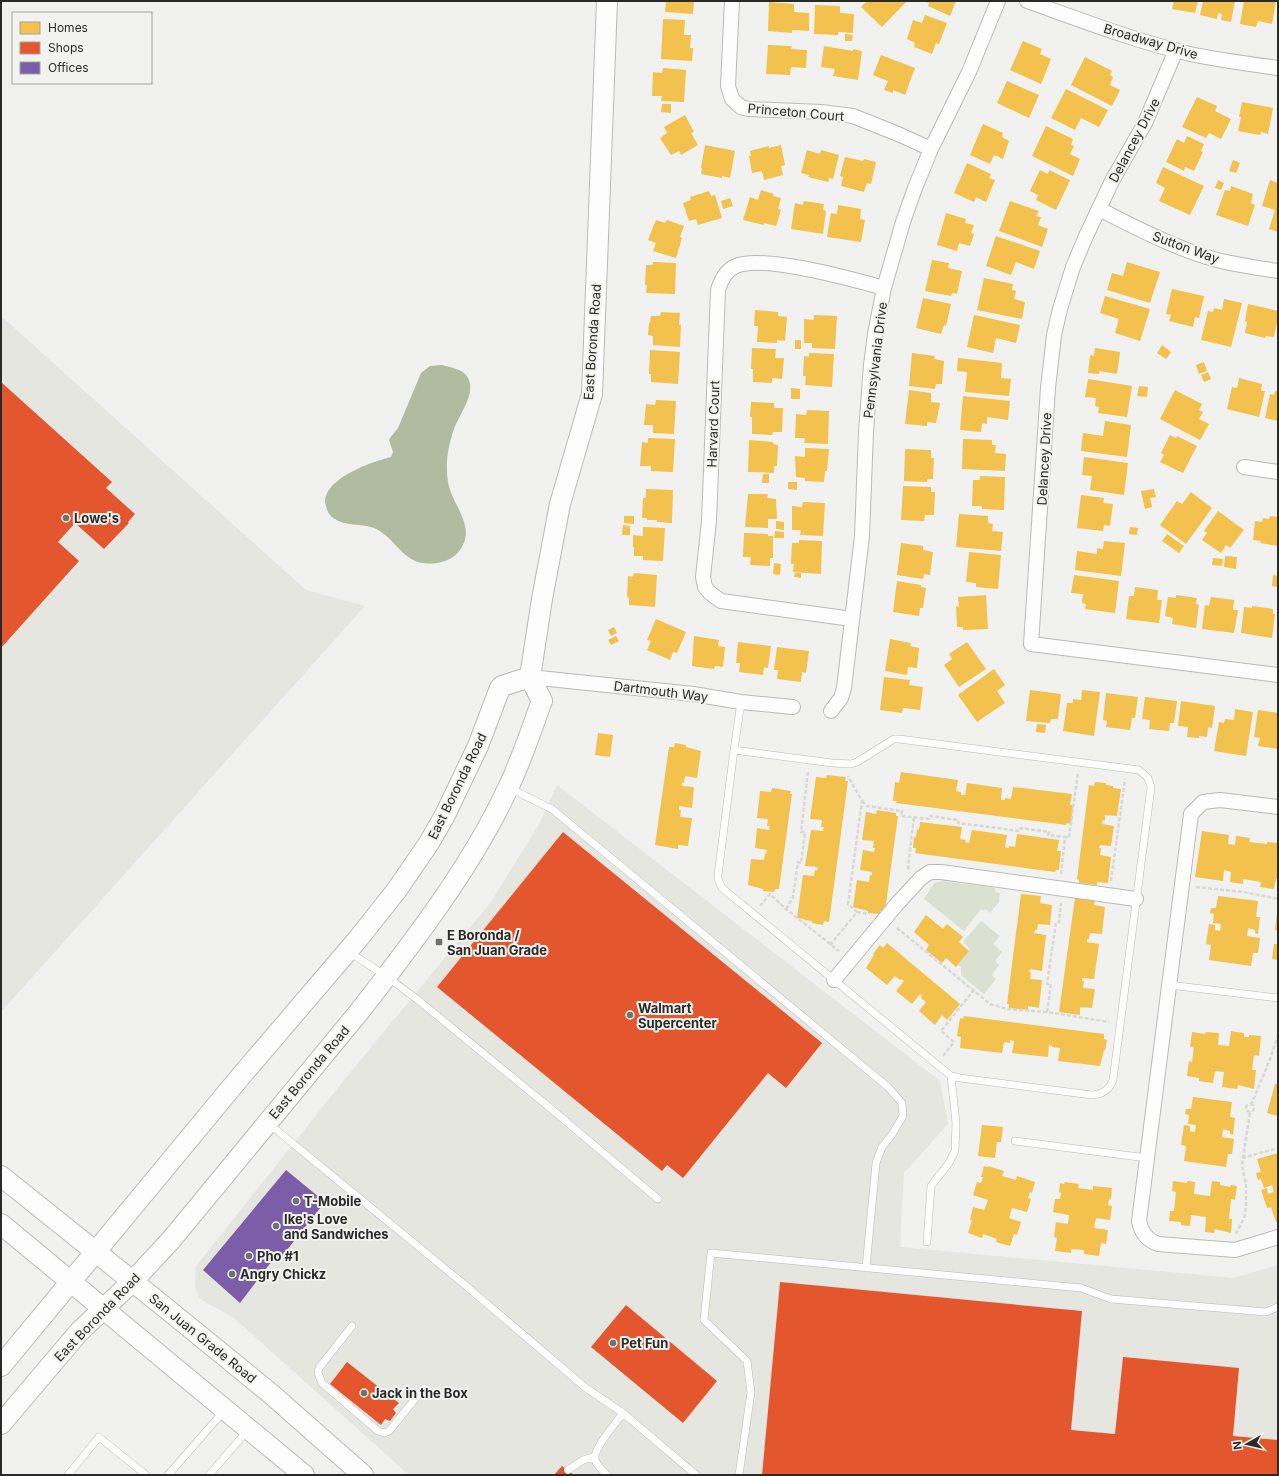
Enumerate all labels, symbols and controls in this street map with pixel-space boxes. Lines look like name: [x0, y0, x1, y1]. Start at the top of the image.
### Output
legend: [12, 12, 152, 84]
text: Homes: [48, 20, 88, 35]
street label: Broadway Drive: [1102, 20, 1200, 62]
text: Shops: [48, 40, 84, 55]
text: Offices: [48, 60, 89, 75]
street label: Delancey Drive: [1105, 95, 1163, 185]
street label: Princeton Court: [747, 100, 845, 124]
street label: Sutton Way: [1150, 228, 1222, 266]
street label: East Boronda Road: [580, 283, 604, 401]
street label: Pennsylvania Drive: [860, 301, 890, 419]
street label: Harvard Court: [703, 380, 723, 468]
street label: Delancey Drive: [1034, 412, 1054, 506]
place label: Lowe's: [74, 510, 119, 526]
marker: Lowe's: [61, 513, 71, 523]
street label: Dartmouth Way: [613, 677, 709, 705]
street label: East Boronda Road: [424, 730, 490, 842]
place label: E Boronda / San Juan Grade: [447, 927, 547, 958]
marker: E Boronda / San Juan Grade: [434, 937, 444, 947]
place label: Walmart Supercenter: [638, 1000, 717, 1031]
marker: Walmart Supercenter: [625, 1010, 635, 1020]
street label: East Boronda Road: [265, 1022, 353, 1122]
place label: T-Mobile: [304, 1193, 361, 1209]
marker: T-Mobile: [291, 1196, 301, 1206]
place label: Ike's Love and Sandwiches: [284, 1211, 389, 1242]
marker: Ike's Love and Sandwiches: [271, 1221, 281, 1231]
place label: Pho #1: [257, 1248, 299, 1264]
marker: Pho #1: [244, 1251, 254, 1261]
place label: Angry Chickz: [240, 1266, 326, 1282]
street label: East Boronda Road: [51, 1269, 143, 1365]
marker: Angry Chickz: [227, 1269, 237, 1279]
street label: San Juan Grade Road: [146, 1290, 260, 1386]
place label: Pet Fun: [621, 1335, 668, 1351]
marker: Pet Fun: [608, 1338, 618, 1348]
place label: Jack in the Box: [372, 1385, 468, 1401]
marker: Jack in the Box: [359, 1388, 369, 1398]
north arrow: [1227, 1424, 1267, 1464]
text: N: [1230, 1440, 1245, 1451]

